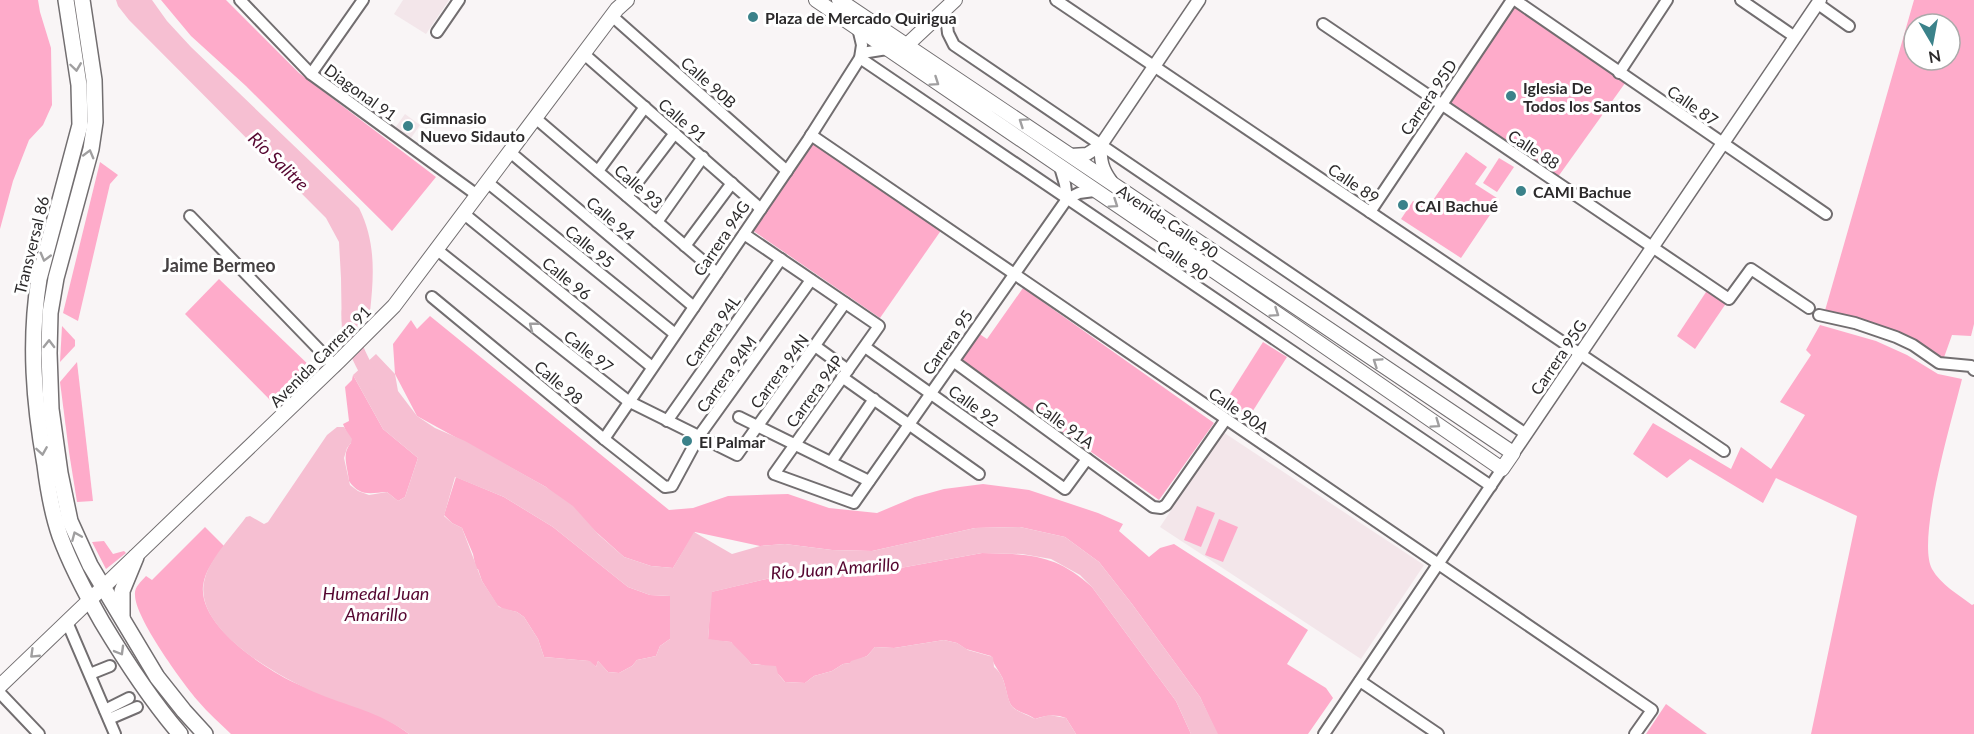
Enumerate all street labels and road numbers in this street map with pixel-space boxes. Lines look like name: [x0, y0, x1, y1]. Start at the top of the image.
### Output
street label: Calle 90B: [678, 52, 740, 112]
street label: Carrera 95D: [1396, 56, 1460, 138]
street label: Diagonal 91: [321, 60, 401, 124]
street label: Calle 87: [1664, 81, 1722, 129]
street label: Calle 91: [655, 94, 711, 146]
street label: Calle 88: [1505, 125, 1563, 173]
street label: Calle 89: [1325, 159, 1383, 207]
street label: Calle 93: [611, 160, 667, 212]
street label: Avenida Calle 90: [1114, 180, 1222, 262]
street label: Calle 94: [583, 192, 639, 244]
street label: Transversal 86: [10, 194, 52, 296]
street label: Carrera 94G: [689, 197, 753, 279]
street label: Calle 95: [562, 221, 618, 271]
street label: Calle 90: [1154, 236, 1212, 284]
street label: Calle 96: [539, 253, 595, 303]
street label: Carrera 94L: [680, 292, 744, 370]
street label: Avenida Carrera 91: [265, 301, 375, 411]
street label: Carrera 95: [918, 306, 976, 378]
street label: Carrera 95G: [1526, 316, 1590, 398]
street label: Calle 97: [561, 326, 617, 376]
street label: Carrera 94N: [746, 330, 812, 412]
street label: Carrera 94M: [692, 332, 760, 416]
street label: Carrera 94P: [782, 351, 847, 431]
street label: Calle 98: [531, 356, 587, 408]
street label: Calle 92: [945, 380, 1003, 430]
street label: Calle 90A: [1205, 383, 1273, 437]
street label: Calle 91A: [1032, 396, 1098, 452]

